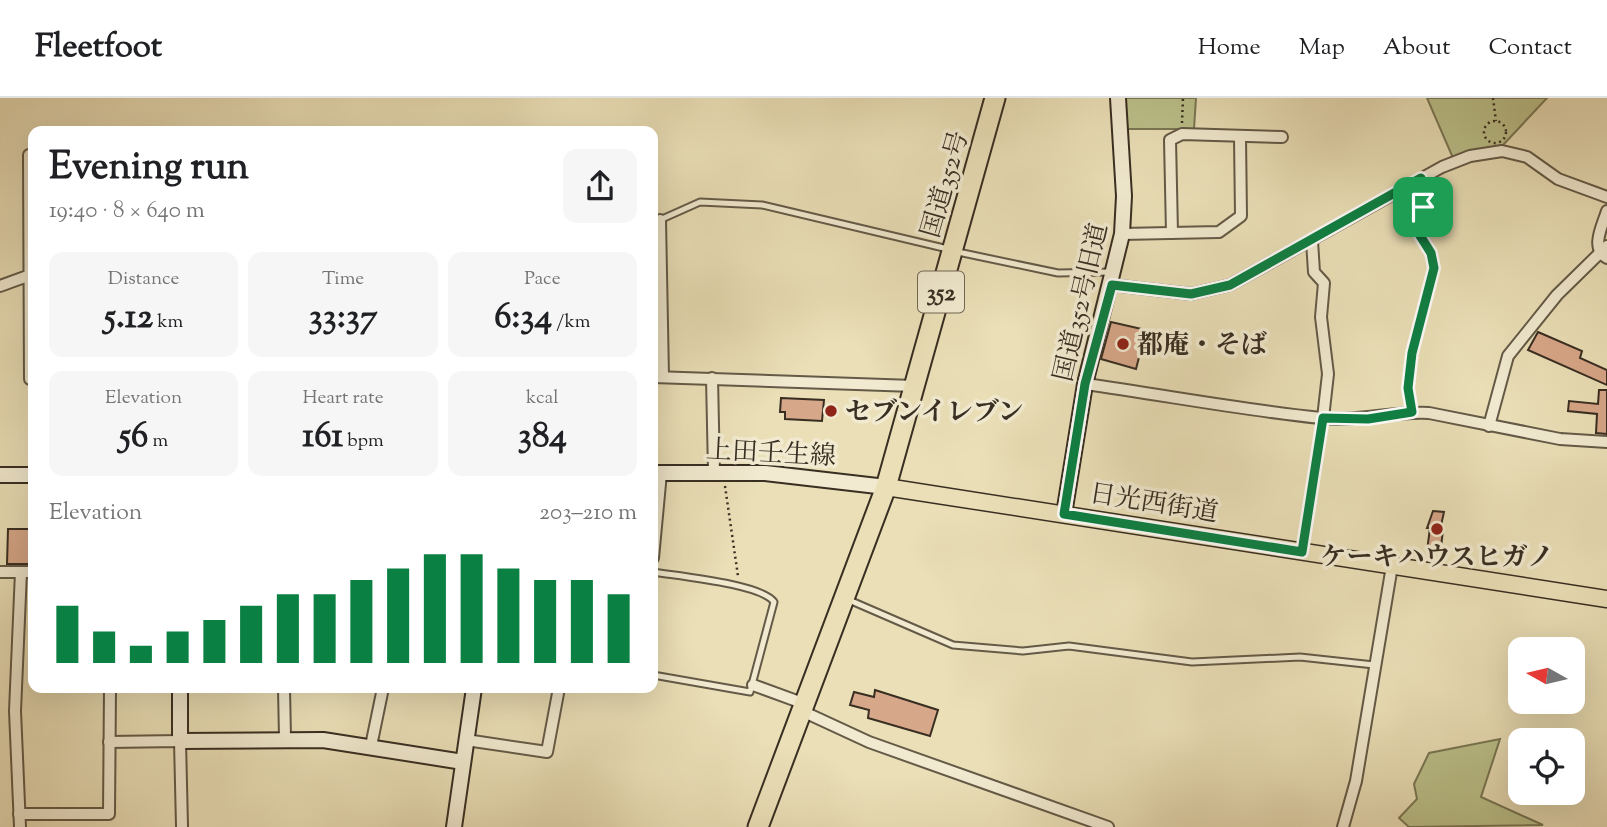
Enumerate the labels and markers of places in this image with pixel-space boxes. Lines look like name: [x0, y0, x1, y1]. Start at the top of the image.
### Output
pin: [1393, 177, 1453, 237]
place label: 都庵・そば: [1137, 328, 1267, 365]
marker: 都庵・そば: [1115, 336, 1131, 352]
place label: セブンイレブン: [845, 395, 1024, 432]
marker: セブンイレブン: [823, 403, 839, 419]
marker: ケーキハウスヒガノ: [1429, 521, 1445, 537]
place label: ケーキハウスヒガノ: [1320, 540, 1554, 577]

